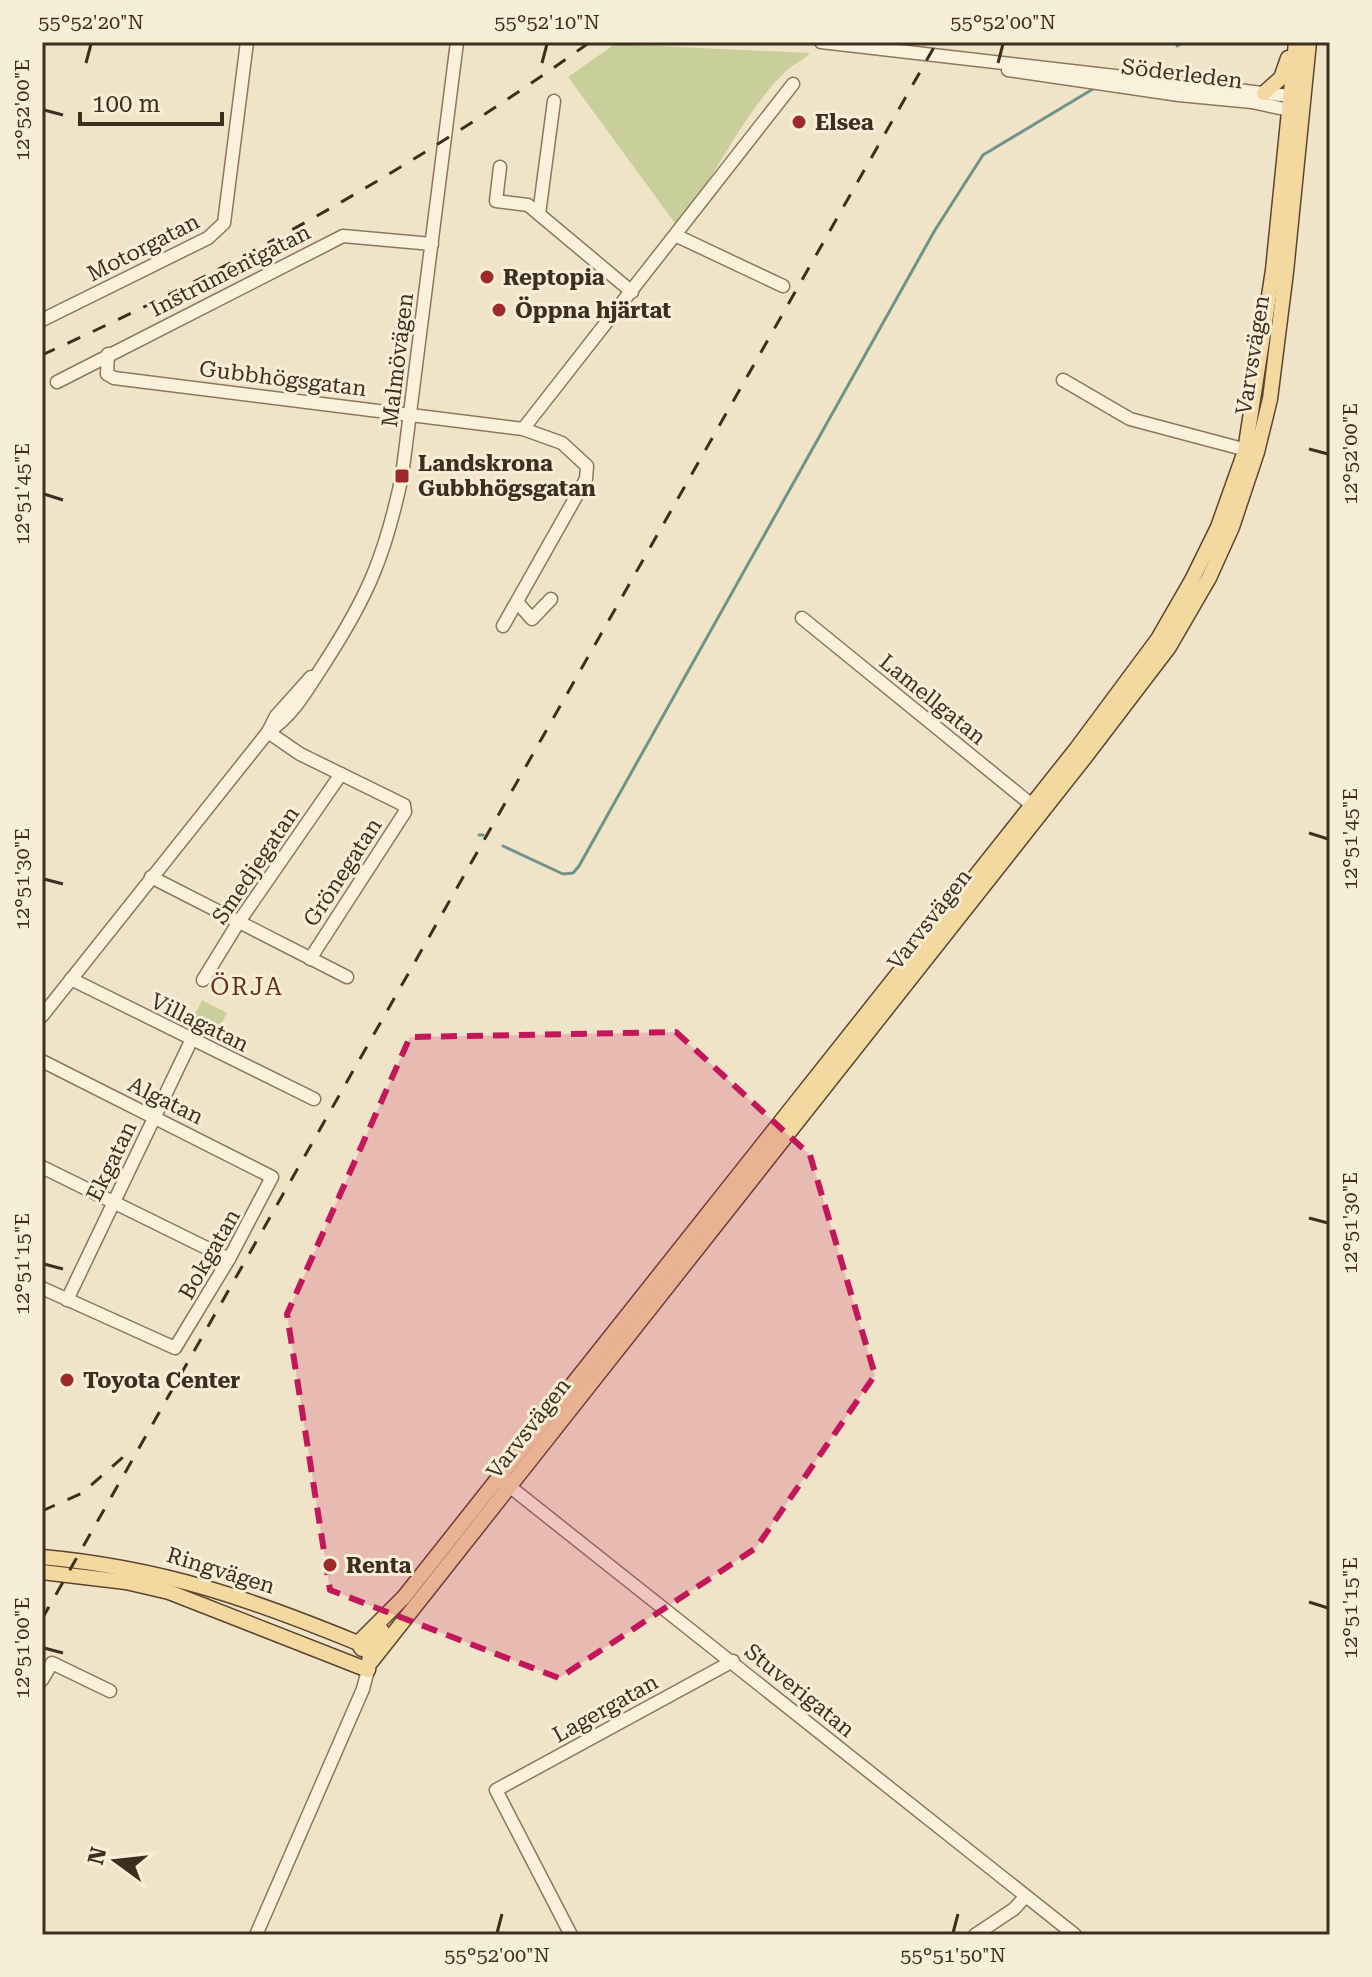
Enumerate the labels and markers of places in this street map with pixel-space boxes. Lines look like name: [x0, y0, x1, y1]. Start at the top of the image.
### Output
place label: Elsea: [815, 110, 874, 135]
marker: Elsea: [790, 113, 808, 131]
place label: Reptopia: [503, 265, 605, 290]
marker: Reptopia: [478, 268, 496, 286]
place label: Öppna hjärtat: [515, 296, 671, 323]
marker: Öppna hjärtat: [490, 301, 508, 319]
place label: Landskrona Gubbhögsgatan: [418, 451, 596, 501]
marker: Landskrona Gubbhögsgatan: [393, 467, 411, 485]
place label: Toyota Center: [83, 1368, 240, 1393]
marker: Toyota Center: [58, 1371, 76, 1389]
place label: Renta: [346, 1553, 412, 1578]
marker: Renta: [321, 1556, 339, 1574]

